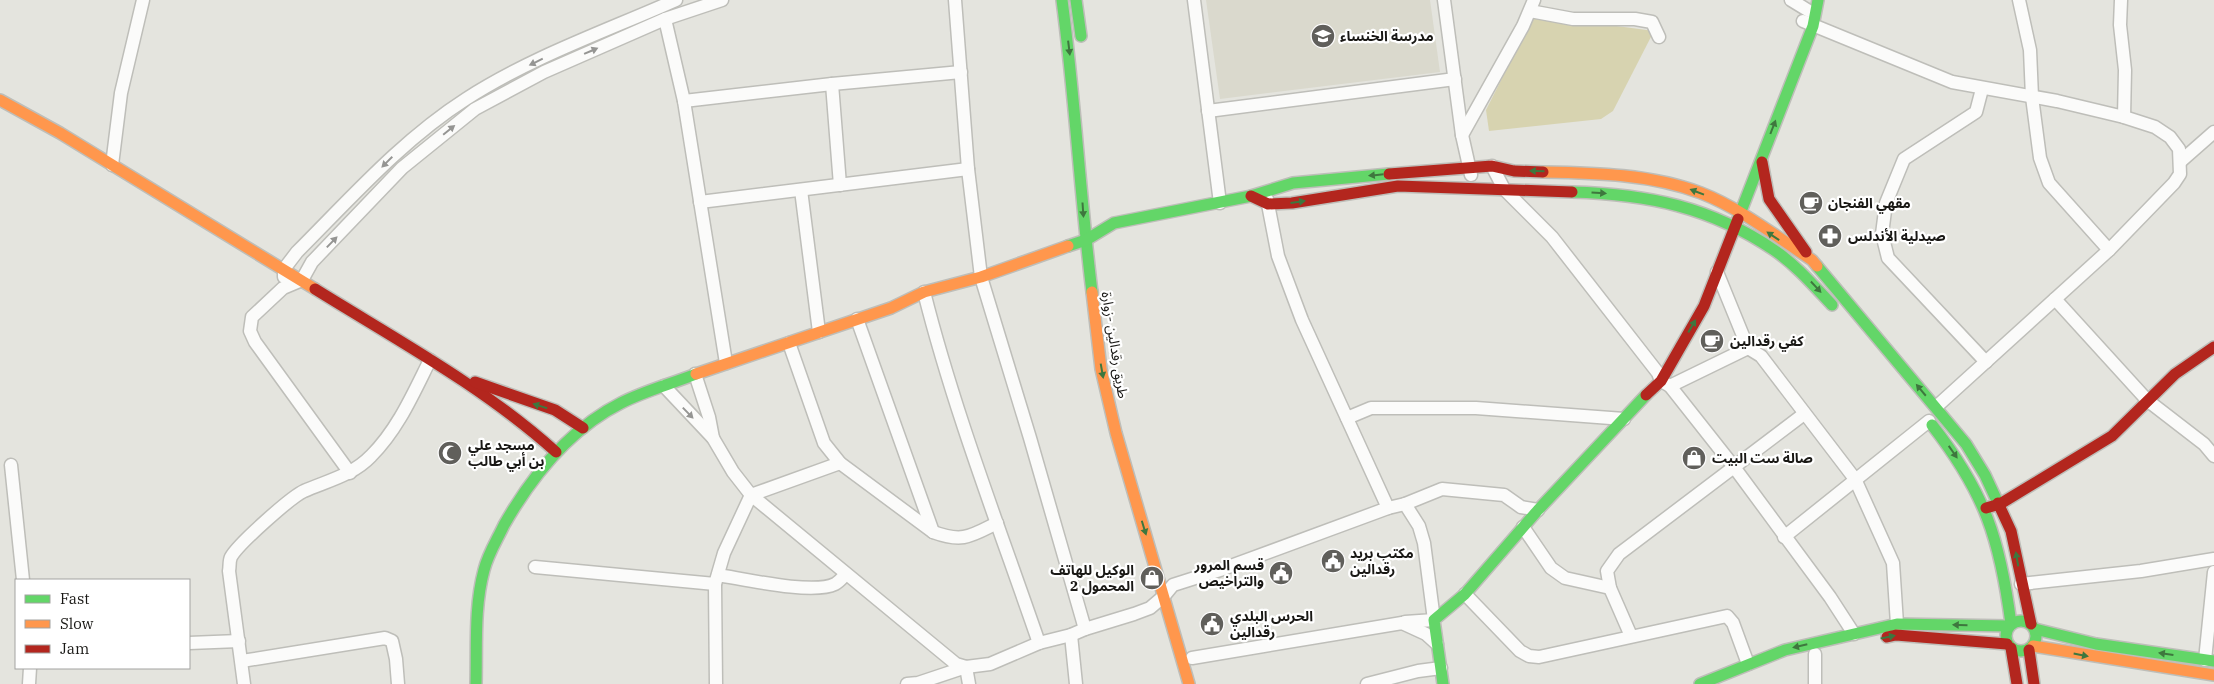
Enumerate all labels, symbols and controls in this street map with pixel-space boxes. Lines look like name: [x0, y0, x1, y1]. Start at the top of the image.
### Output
school or university icon: مدرسة الخنساء: [1310, 23, 1336, 49]
place label: مدرسة الخنساء: [1340, 27, 1434, 45]
one-way arrow: [1065, 40, 1073, 56]
one-way arrow: [584, 47, 598, 55]
one-way arrow: [528, 57, 543, 66]
one-way arrow: [1770, 120, 1778, 134]
one-way arrow: [442, 125, 456, 135]
one-way arrow: [381, 156, 393, 168]
one-way arrow: [1529, 167, 1545, 175]
one-way arrow: [1367, 171, 1383, 179]
one-way arrow: [1690, 188, 1705, 195]
one-way arrow: [1591, 189, 1607, 197]
cafe icon: مقهي الفنجان: [1798, 190, 1824, 216]
place label: مقهي الفنجان: [1828, 194, 1911, 214]
one-way arrow: [1290, 197, 1306, 205]
one-way arrow: [1080, 202, 1088, 218]
pharmacy icon: صيدلية الأندلس: [1817, 223, 1843, 249]
place label: صيدلية الأندلس: [1848, 227, 1946, 245]
one-way arrow: [1766, 231, 1780, 241]
one-way arrow: [326, 236, 338, 248]
one-way arrow: [1810, 281, 1822, 293]
street label: طريق رقدالين -زوارة: [1097, 290, 1132, 400]
one-way arrow: [1688, 319, 1697, 332]
cafe icon: كفي رقدالين: [1699, 328, 1725, 354]
place label: كفي رقدالين: [1730, 332, 1804, 352]
one-way arrow: [1098, 364, 1106, 380]
one-way arrow: [1915, 384, 1927, 396]
one-way arrow: [532, 401, 547, 409]
one-way arrow: [682, 406, 694, 418]
place label: مسجد علي بن أبي طالب: [468, 436, 545, 472]
mosque icon: مسجد علي بن أبي طالب: [437, 440, 463, 466]
shop icon: صالة ست البيت: [1681, 445, 1707, 471]
one-way arrow: [1948, 445, 1958, 459]
place label: صالة ست البيت: [1712, 449, 1813, 467]
one-way arrow: [1141, 521, 1149, 536]
place label: مكتب بريد رقدالين: [1350, 544, 1414, 578]
public building icon: مكتب بريد رقدالين: [1320, 548, 1346, 574]
one-way arrow: [2012, 551, 2020, 567]
place label: قسم المرور والتراخيص: [1193, 556, 1264, 590]
public building icon: قسم المرور والتراخيص: [1268, 560, 1294, 586]
place label: الوكيل للهاتف المحمول 2: [1050, 561, 1134, 595]
shop icon: الوكيل للهاتف المحمول 2: [1139, 565, 1165, 591]
legend: [15, 579, 190, 669]
text: Fast: [60, 589, 90, 608]
place label: الحرس البلدي رقدالين: [1230, 607, 1313, 641]
public building icon: الحرس البلدي رقدالين: [1199, 611, 1225, 637]
text: Slow: [60, 614, 94, 633]
one-way arrow: [1952, 621, 1968, 629]
one-way arrow: [1880, 633, 1895, 641]
text: Jam: [60, 639, 89, 658]
one-way arrow: [1793, 642, 1808, 650]
one-way arrow: [2157, 650, 2173, 658]
one-way arrow: [2073, 651, 2089, 659]

